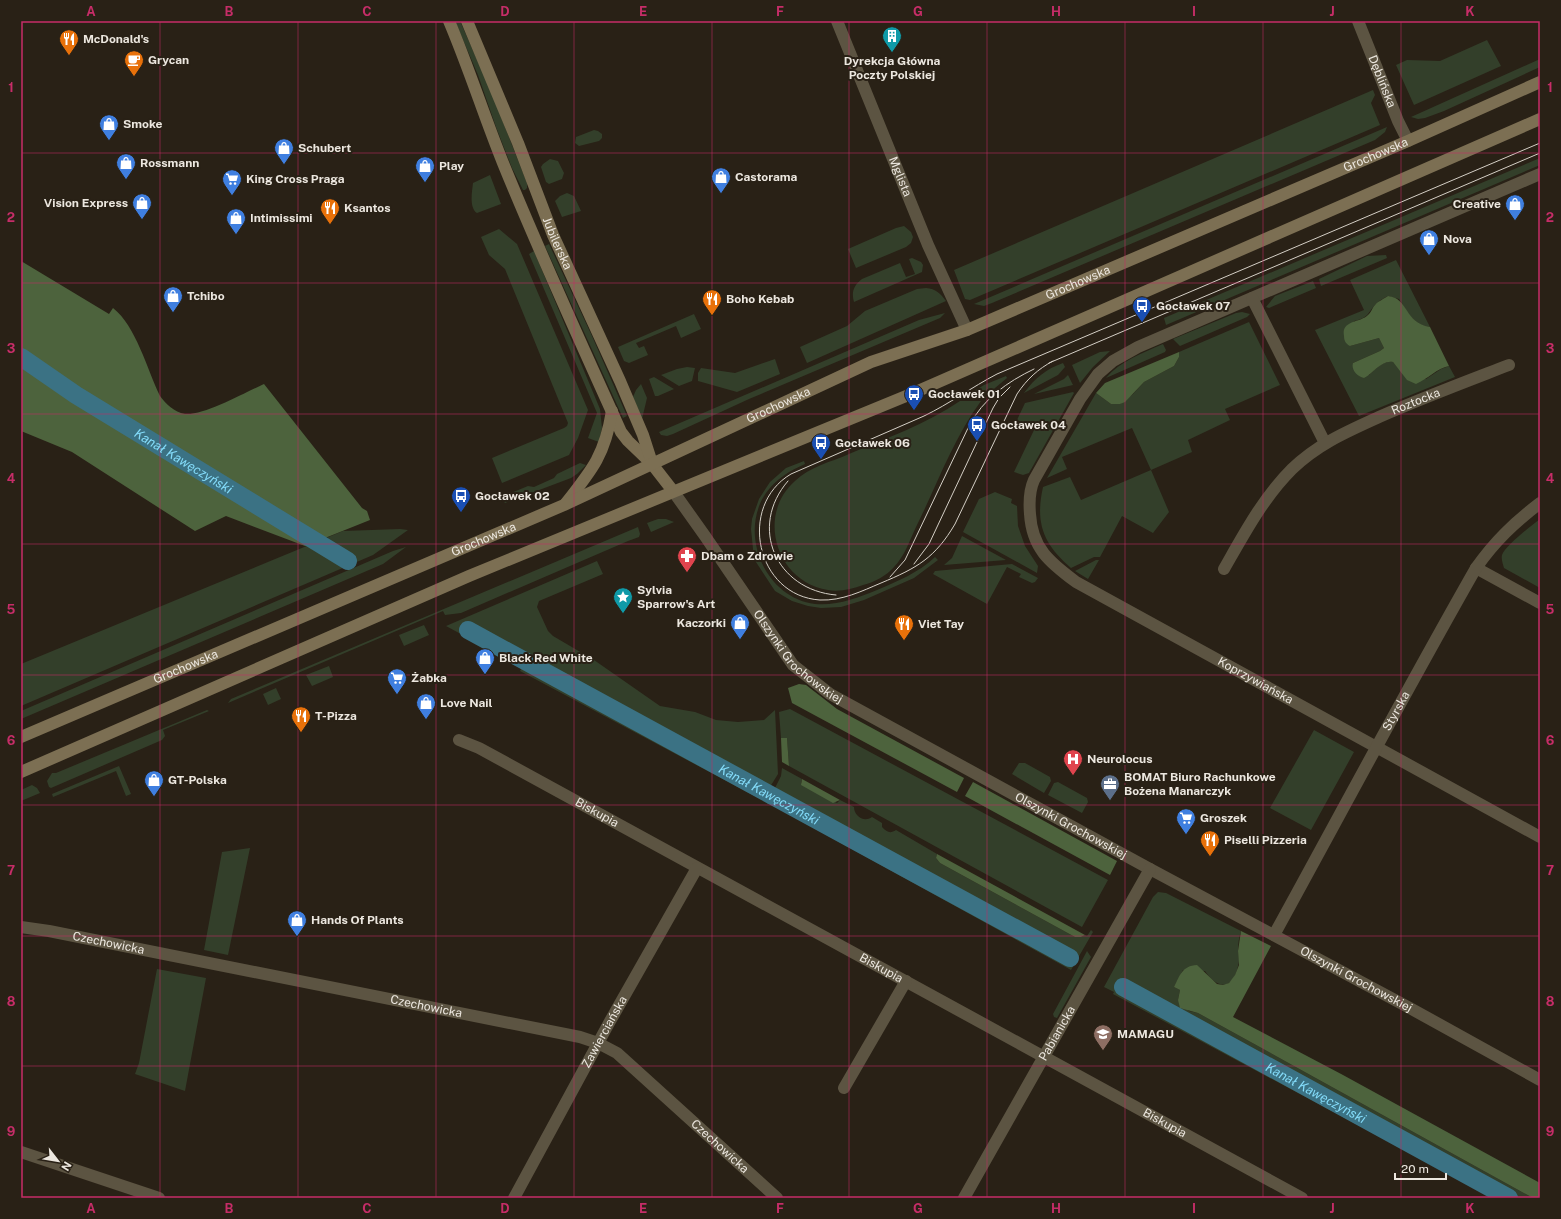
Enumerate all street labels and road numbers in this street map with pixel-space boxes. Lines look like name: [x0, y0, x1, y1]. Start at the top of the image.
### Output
street label: Dęblińska: [1365, 53, 1399, 110]
street label: Grochowska: [1341, 135, 1410, 175]
street label: Mglista: [886, 155, 915, 199]
street label: Jubilerska: [540, 215, 575, 272]
street label: Grochowska: [1043, 262, 1112, 302]
street label: Grochowska: [744, 384, 813, 426]
street label: Roztocka: [1389, 385, 1442, 418]
street label: Grochowska: [449, 519, 518, 559]
street label: Olszynki Grochowskiej: [751, 607, 845, 706]
street label: Grochowska: [151, 647, 220, 687]
street label: Koprzywiańska: [1215, 654, 1296, 707]
street label: Styrska: [1380, 689, 1413, 733]
street label: Olszynki Grochowskiej: [1013, 790, 1129, 862]
street label: Biskupia: [573, 795, 621, 830]
street label: Czechowicka: [71, 929, 146, 957]
street label: Olszynki Grochowskiej: [1298, 944, 1415, 1015]
street label: Biskupia: [857, 950, 905, 985]
street label: Czechowicka: [389, 992, 463, 1020]
street label: Zawierciańska: [579, 993, 630, 1070]
street label: Pabianicka: [1036, 1004, 1078, 1063]
street label: Biskupia: [1140, 1105, 1189, 1140]
street label: Czechowicka: [688, 1117, 752, 1176]

